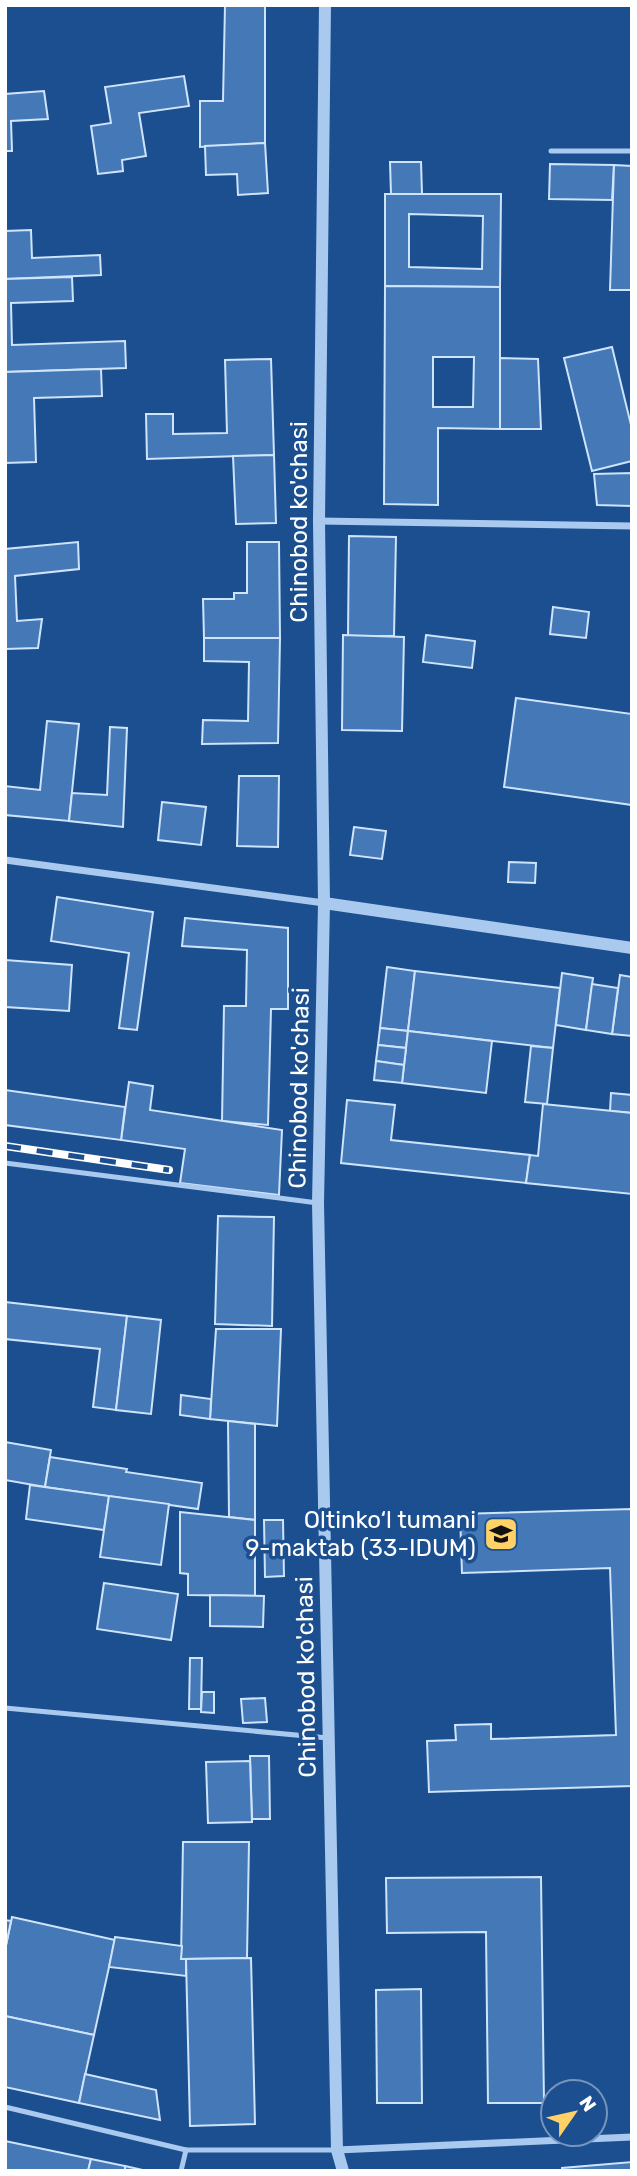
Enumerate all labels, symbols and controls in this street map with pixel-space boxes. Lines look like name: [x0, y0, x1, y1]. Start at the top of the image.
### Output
street label: Chinobod ko'chasi: [285, 421, 313, 623]
street label: Chinobod ko'chasi: [283, 987, 315, 1189]
place label: Oltinko‘l tumani 9-maktab (33-IDUM): [245, 1506, 476, 1562]
school or university icon: Oltinko‘l tumani 9-maktab (33-IDUM): [482, 1515, 520, 1553]
street label: Chinobod ko'chasi: [290, 1576, 322, 1778]
north arrow: [539, 2078, 609, 2148]
text: N: [574, 2092, 601, 2116]

